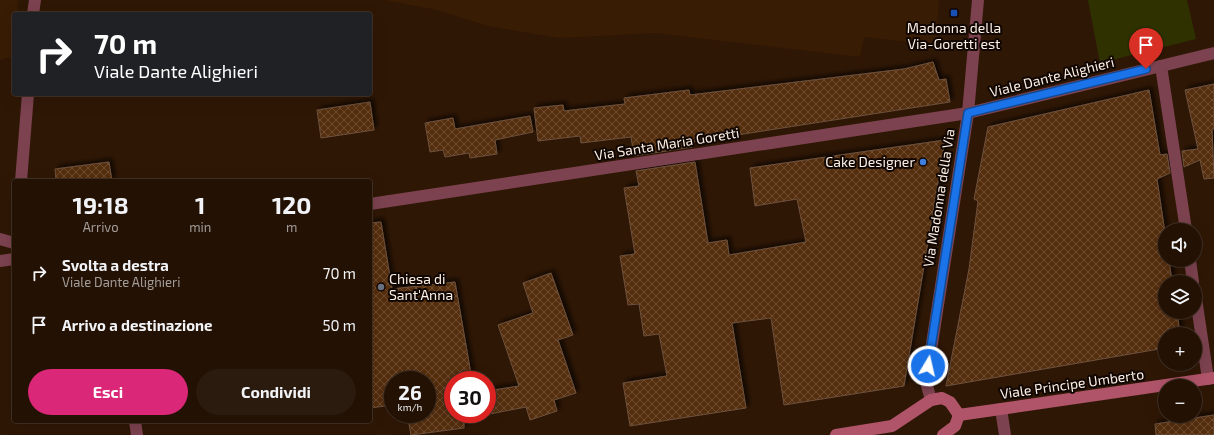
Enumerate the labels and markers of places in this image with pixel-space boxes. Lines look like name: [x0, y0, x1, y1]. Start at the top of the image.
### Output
marker: Madonna della Via-Goretti est: [949, 8, 959, 18]
place label: Madonna della Via-Goretti est: [907, 19, 1001, 52]
pin: [1129, 28, 1163, 69]
place label: Cake Designer: [825, 153, 915, 170]
marker: Cake Designer: [918, 157, 928, 167]
place label: Chiesa di Sant'Anna: [389, 270, 453, 303]
marker: Chiesa di Sant'Anna: [376, 282, 386, 292]

